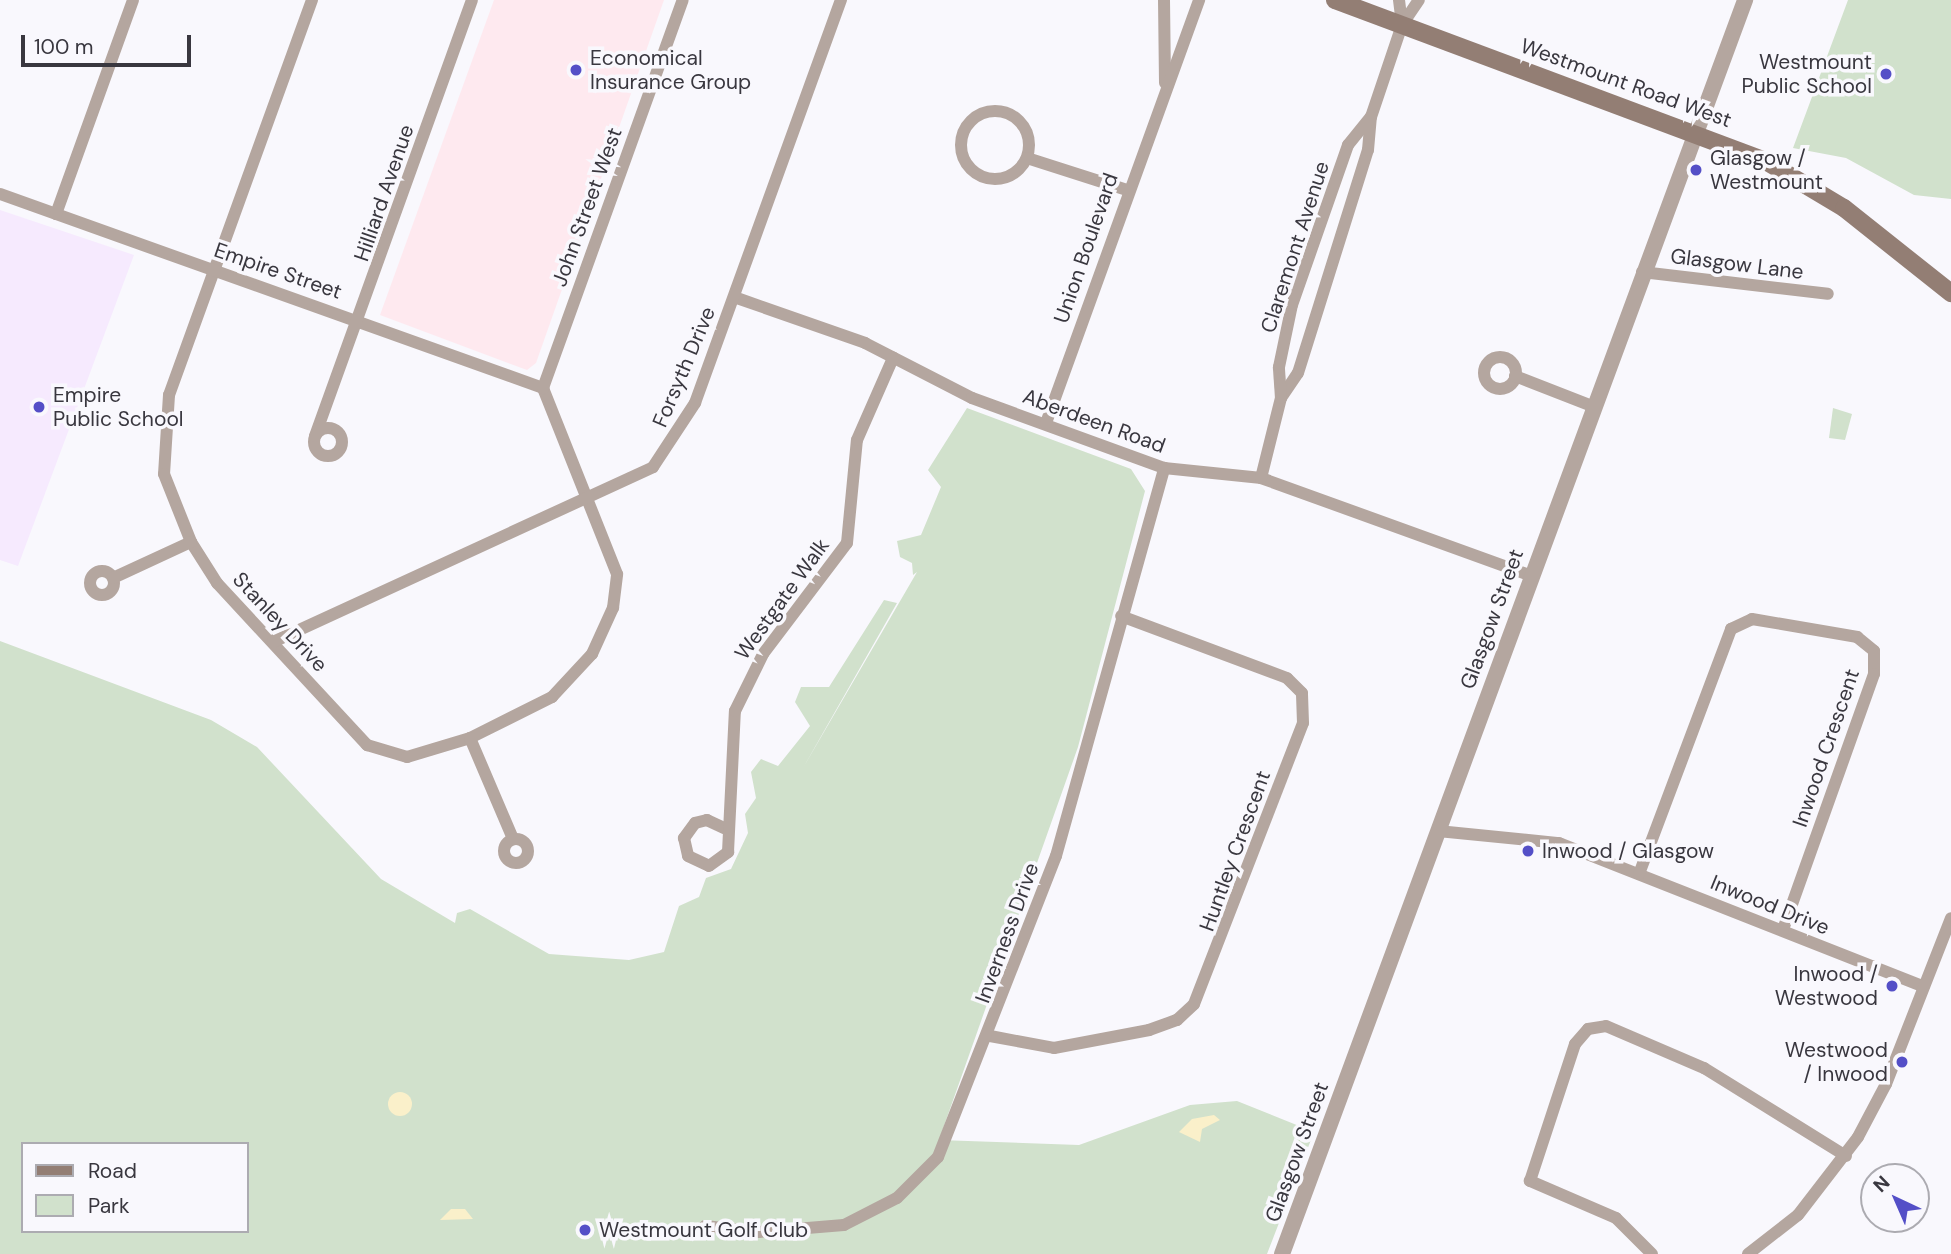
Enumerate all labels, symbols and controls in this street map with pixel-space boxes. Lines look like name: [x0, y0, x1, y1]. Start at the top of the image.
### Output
scale bar: [24, 21, 194, 65]
text: 100 m: [34, 33, 94, 61]
street label: Westmount Road West: [1517, 33, 1735, 133]
place label: Economical Insurance Group: [590, 45, 751, 95]
place label: Westmount Public School: [1741, 49, 1872, 99]
marker: Economical Insurance Group: [568, 62, 584, 78]
marker: Westmount Public School: [1878, 66, 1894, 82]
street label: Hilliard Avenue: [349, 121, 419, 265]
street label: John Street West: [547, 124, 627, 290]
place label: Glasgow / Westmount: [1710, 145, 1823, 195]
street label: Claremont Avenue: [1255, 158, 1335, 336]
marker: Glasgow / Westmount: [1688, 162, 1704, 178]
street label: Union Boulevard: [1049, 170, 1123, 326]
street label: Empire Street: [211, 237, 345, 305]
street label: Glasgow Lane: [1669, 243, 1805, 285]
street label: Forsyth Drive: [647, 303, 721, 431]
place label: Empire Public School: [53, 382, 184, 432]
street label: Aberdeen Road: [1019, 384, 1169, 458]
marker: Empire Public School: [31, 399, 47, 415]
street label: Westgate Walk: [730, 533, 834, 665]
street label: Glasgow Street: [1455, 546, 1529, 692]
street label: Stanley Drive: [227, 567, 333, 677]
street label: Inwood Crescent: [1787, 666, 1865, 830]
street label: Huntley Crescent: [1194, 767, 1276, 935]
place label: Inwood / Glasgow: [1542, 838, 1714, 864]
marker: Inwood / Glasgow: [1520, 843, 1536, 859]
street label: Inverness Drive: [970, 859, 1044, 1007]
street label: Inwood Drive: [1707, 870, 1833, 940]
place label: Inwood / Westwood: [1775, 961, 1878, 1011]
marker: Inwood / Westwood: [1884, 978, 1900, 994]
place label: Westwood / Inwood: [1785, 1037, 1888, 1087]
marker: Westwood / Inwood: [1894, 1054, 1910, 1070]
street label: Glasgow Street: [1260, 1079, 1334, 1225]
legend: [21, 1142, 248, 1233]
text: Road: [88, 1157, 137, 1185]
north arrow: [1860, 1163, 1930, 1233]
text: N: [1868, 1170, 1895, 1198]
text: Park: [88, 1192, 129, 1220]
place label: Westmount Golf Club: [599, 1217, 808, 1243]
marker: Westmount Golf Club: [577, 1222, 593, 1238]

